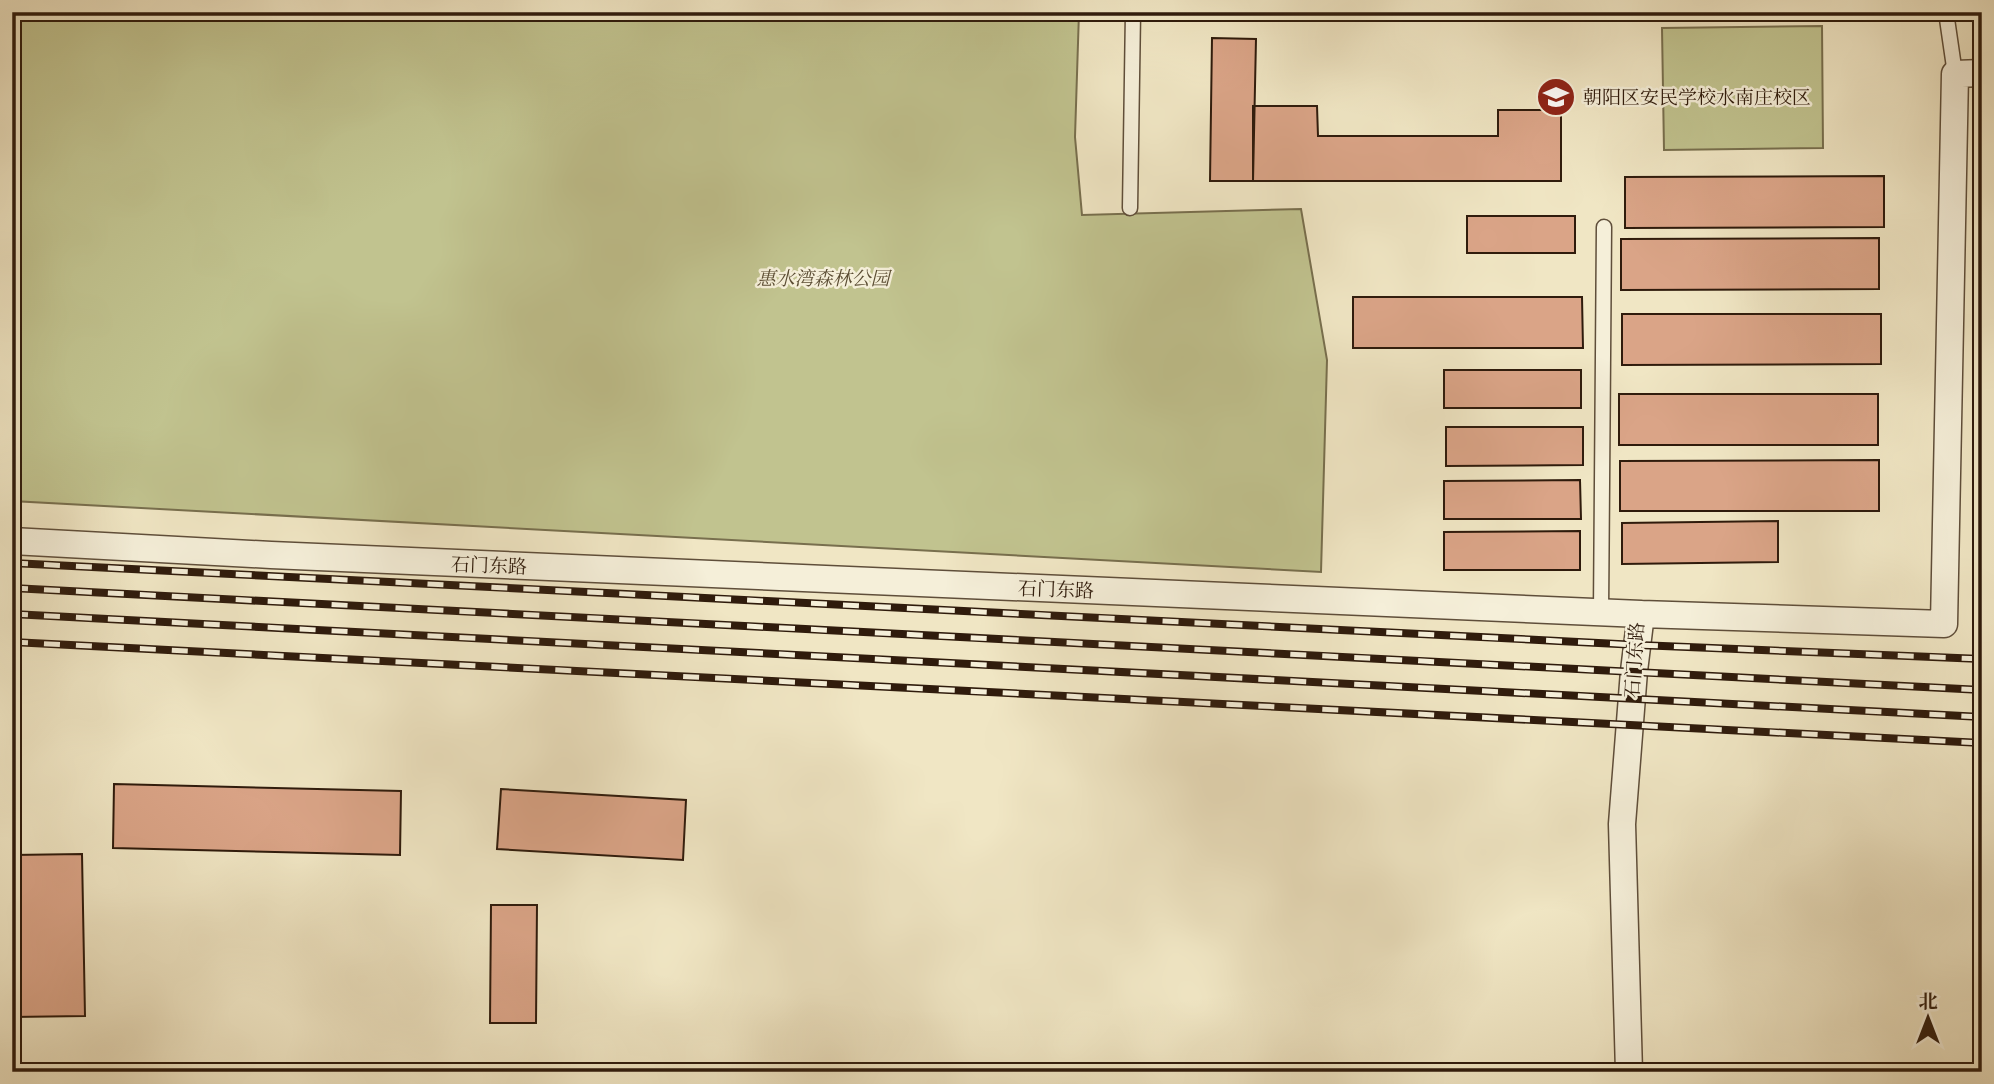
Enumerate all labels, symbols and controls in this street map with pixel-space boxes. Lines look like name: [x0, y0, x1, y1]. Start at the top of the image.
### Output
school or university icon: 朝阳区安民学校水南庄校区: [1535, 76, 1577, 118]
place label: 朝阳区安民学校水南庄校区: [1583, 85, 1811, 111]
park label: 惠水湾森林公园: [756, 266, 892, 292]
street label: 石门东路: [451, 552, 527, 580]
street label: 石门东路: [1018, 576, 1094, 604]
street label: 石门东路: [1619, 621, 1651, 699]
north arrow: [1892, 982, 1962, 1052]
text: 北: [1918, 989, 1938, 1015]

